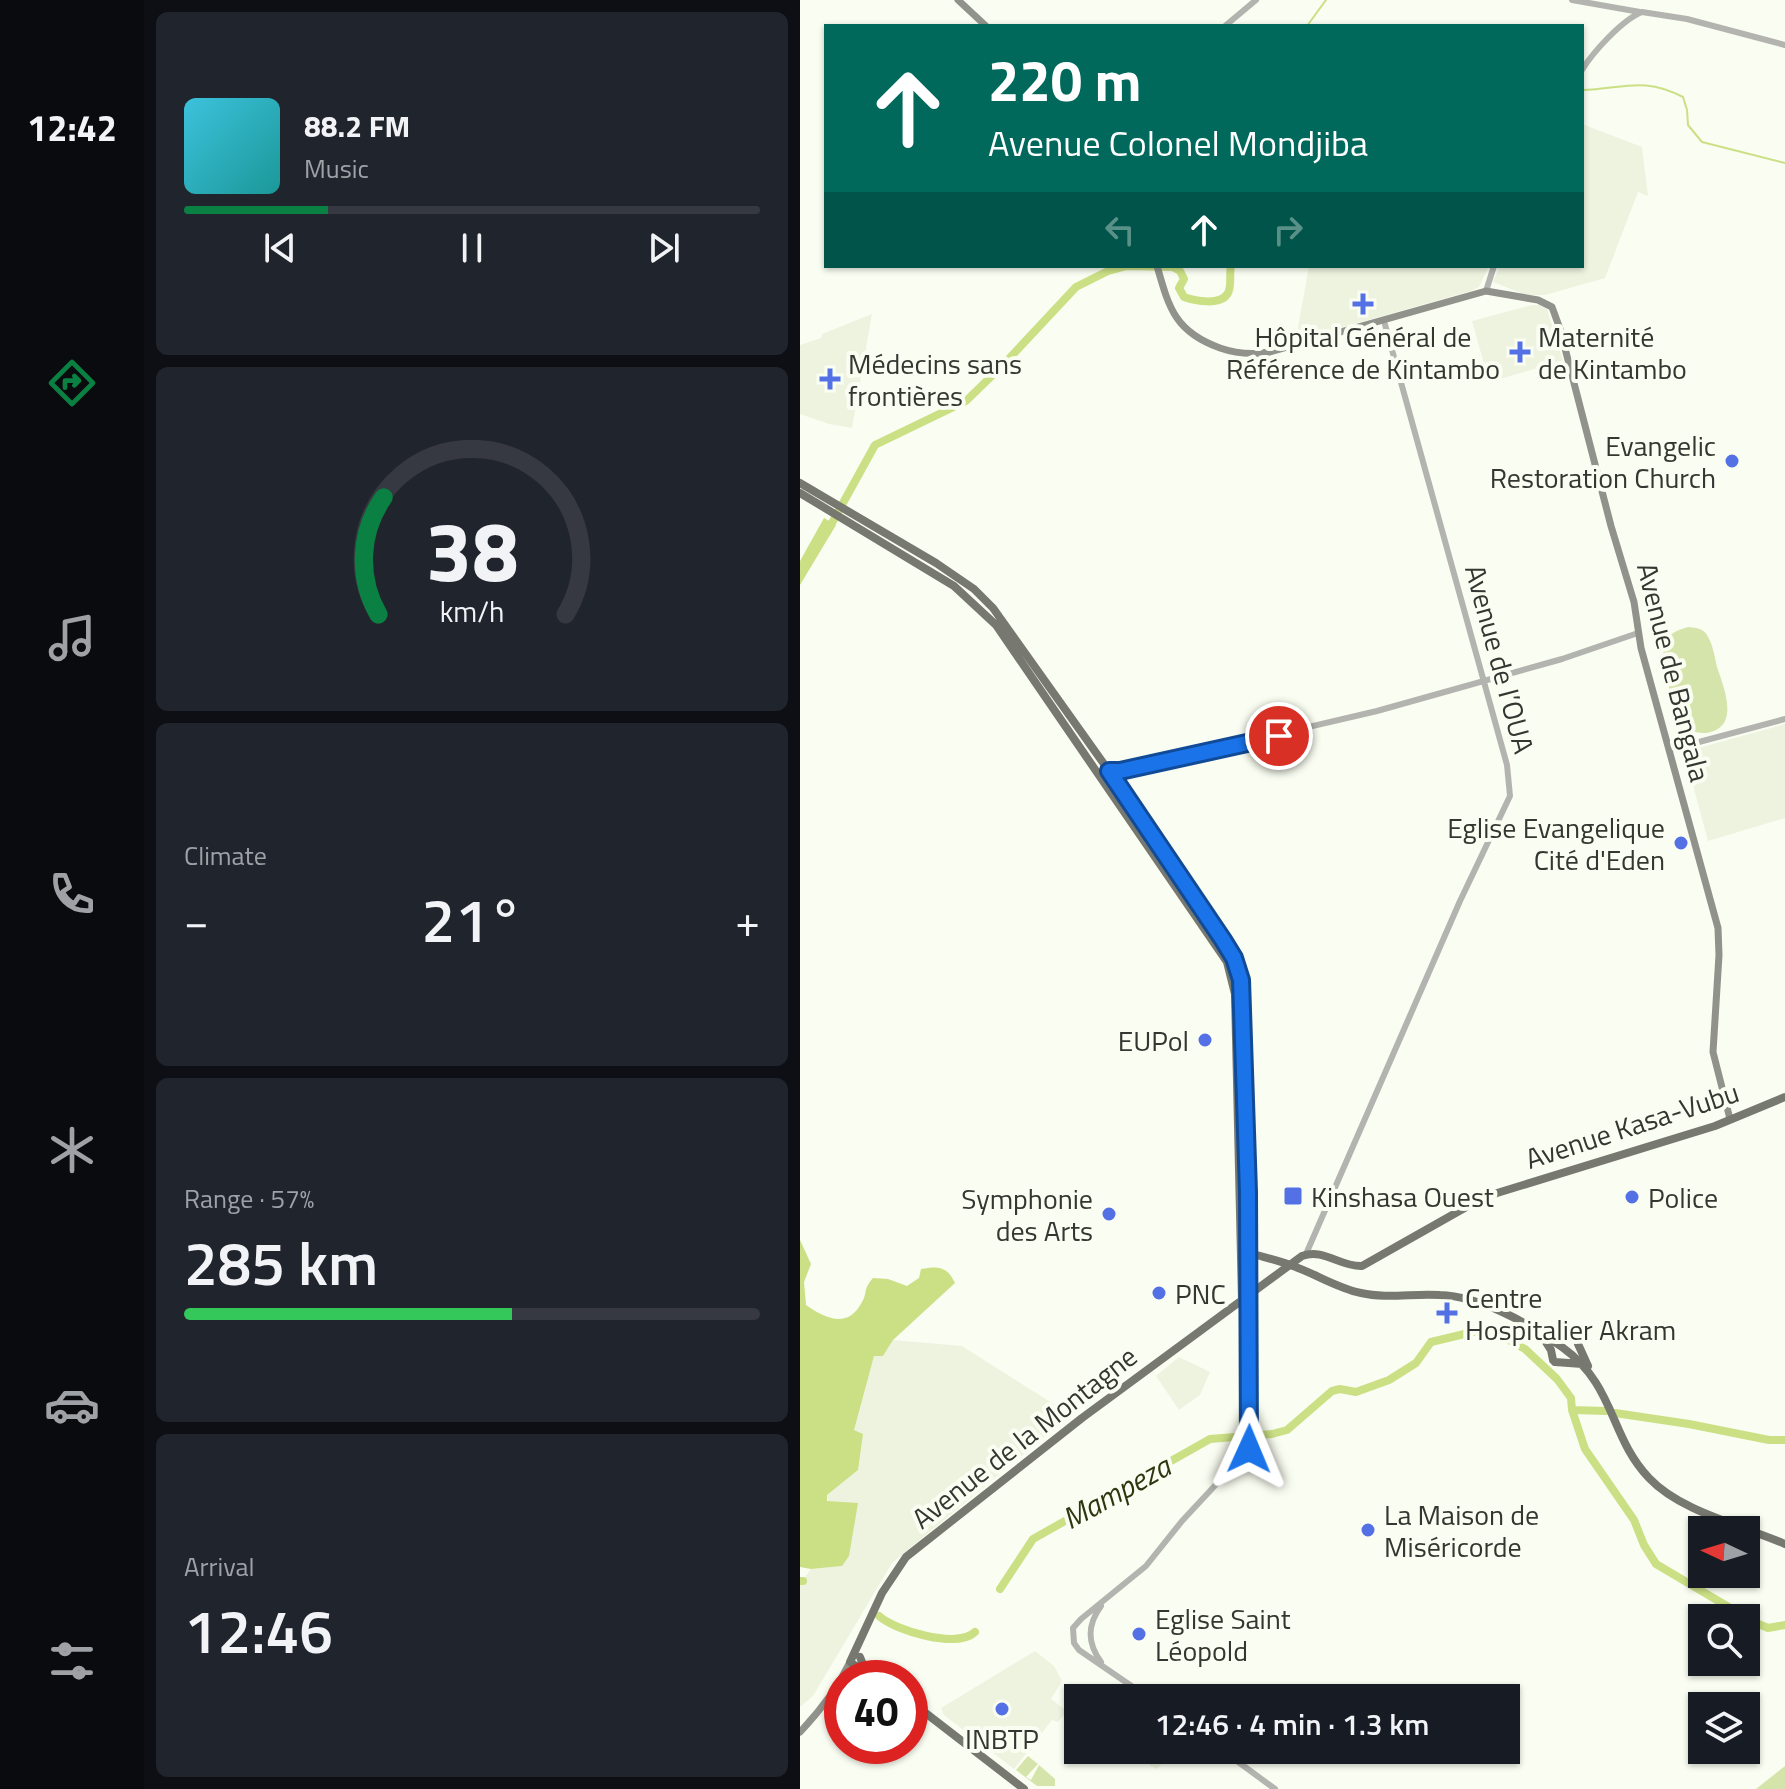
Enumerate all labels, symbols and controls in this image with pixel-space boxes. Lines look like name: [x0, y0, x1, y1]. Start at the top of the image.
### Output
text: 220 m: [988, 38, 1141, 123]
icon: ahead: [856, 56, 960, 160]
text: 12:42: [27, 100, 117, 155]
text: 88.2 FM: [304, 103, 410, 149]
text: Avenue Colonel Mondjiba: [988, 115, 1368, 170]
text: Music: [304, 149, 369, 188]
icon: left: [1098, 208, 1142, 252]
icon: ahead: [1182, 208, 1226, 252]
icon: right: [1266, 208, 1310, 252]
icon: previous: [258, 226, 302, 270]
icon: pause: [450, 226, 494, 270]
icon: next: [642, 226, 686, 270]
marker: Hôpital Général de Référence de Kintambo: [1352, 293, 1374, 315]
place label: Hôpital Général de Référence de Kintambo: [1226, 315, 1500, 390]
place label: Maternité de Kintambo: [1538, 315, 1687, 390]
marker: Maternité de Kintambo: [1509, 341, 1531, 363]
place label: Médecins sans frontières: [848, 342, 1022, 417]
icon: directions: [44, 355, 100, 411]
marker: Médecins sans frontières: [819, 368, 841, 390]
place label: Evangelic Restoration Church: [1490, 424, 1716, 499]
marker: Evangelic Restoration Church: [1723, 452, 1741, 470]
text: 38: [425, 487, 519, 613]
street label: Avenue de Bangala: [1626, 558, 1722, 786]
street label: Avenue de l’OUA: [1454, 560, 1546, 759]
text: km/h: [440, 590, 504, 633]
icon: music: [44, 610, 100, 666]
pin: [1245, 702, 1313, 770]
icon: arrive: [1257, 714, 1301, 758]
place label: Eglise Evangelique Cité d'Eden: [1447, 806, 1665, 881]
marker: Eglise Evangelique Cité d'Eden: [1672, 834, 1690, 852]
text: Climate: [184, 836, 267, 875]
icon: phone: [44, 866, 100, 922]
text: 21°: [422, 874, 522, 965]
text: −: [184, 887, 209, 954]
text: +: [735, 887, 760, 954]
place label: EUPol: [1118, 1019, 1189, 1062]
marker: EUPol: [1196, 1031, 1214, 1049]
street label: Avenue Kasa-Vubu: [1520, 1070, 1744, 1180]
icon: climate: [44, 1122, 100, 1178]
place label: Kinshasa Ouest: [1311, 1175, 1494, 1218]
place label: Police: [1648, 1176, 1718, 1219]
place label: Symphonie des Arts: [961, 1177, 1093, 1252]
text: Range · 57%: [184, 1179, 314, 1218]
marker: Kinshasa Ouest: [1282, 1185, 1304, 1207]
marker: Police: [1623, 1188, 1641, 1206]
marker: Symphonie des Arts: [1100, 1205, 1118, 1223]
text: 285 km: [184, 1217, 378, 1308]
place label: PNC: [1175, 1272, 1226, 1315]
place label: Centre Hospitalier Akram: [1465, 1276, 1676, 1351]
marker: PNC: [1150, 1284, 1168, 1302]
marker: Centre Hospitalier Akram: [1436, 1302, 1458, 1324]
street label: Avenue de la Montagne: [902, 1335, 1146, 1539]
icon: car: [44, 1377, 100, 1433]
position arrow: [1207, 1407, 1291, 1491]
water label: Mampeza: [1053, 1442, 1180, 1541]
place label: La Maison de Miséricorde: [1384, 1493, 1539, 1568]
north arrow: [1688, 1516, 1760, 1588]
map controls: [1688, 1516, 1760, 1764]
marker: La Maison de Miséricorde: [1359, 1521, 1377, 1539]
text: Arrival: [184, 1547, 255, 1586]
text: 12:46: [184, 1585, 333, 1676]
place label: Eglise Saint Léopold: [1155, 1597, 1291, 1672]
button: search: [1688, 1604, 1760, 1676]
marker: Eglise Saint Léopold: [1130, 1625, 1148, 1643]
icon: filters: [44, 1633, 100, 1689]
speed limit sign: 40: [824, 1660, 928, 1764]
button: layers: [1688, 1692, 1760, 1764]
marker: INBTP: [993, 1700, 1011, 1718]
text: 12:46 · 4 min · 1.3 km: [1155, 1701, 1429, 1747]
place label: INBTP: [965, 1717, 1039, 1760]

